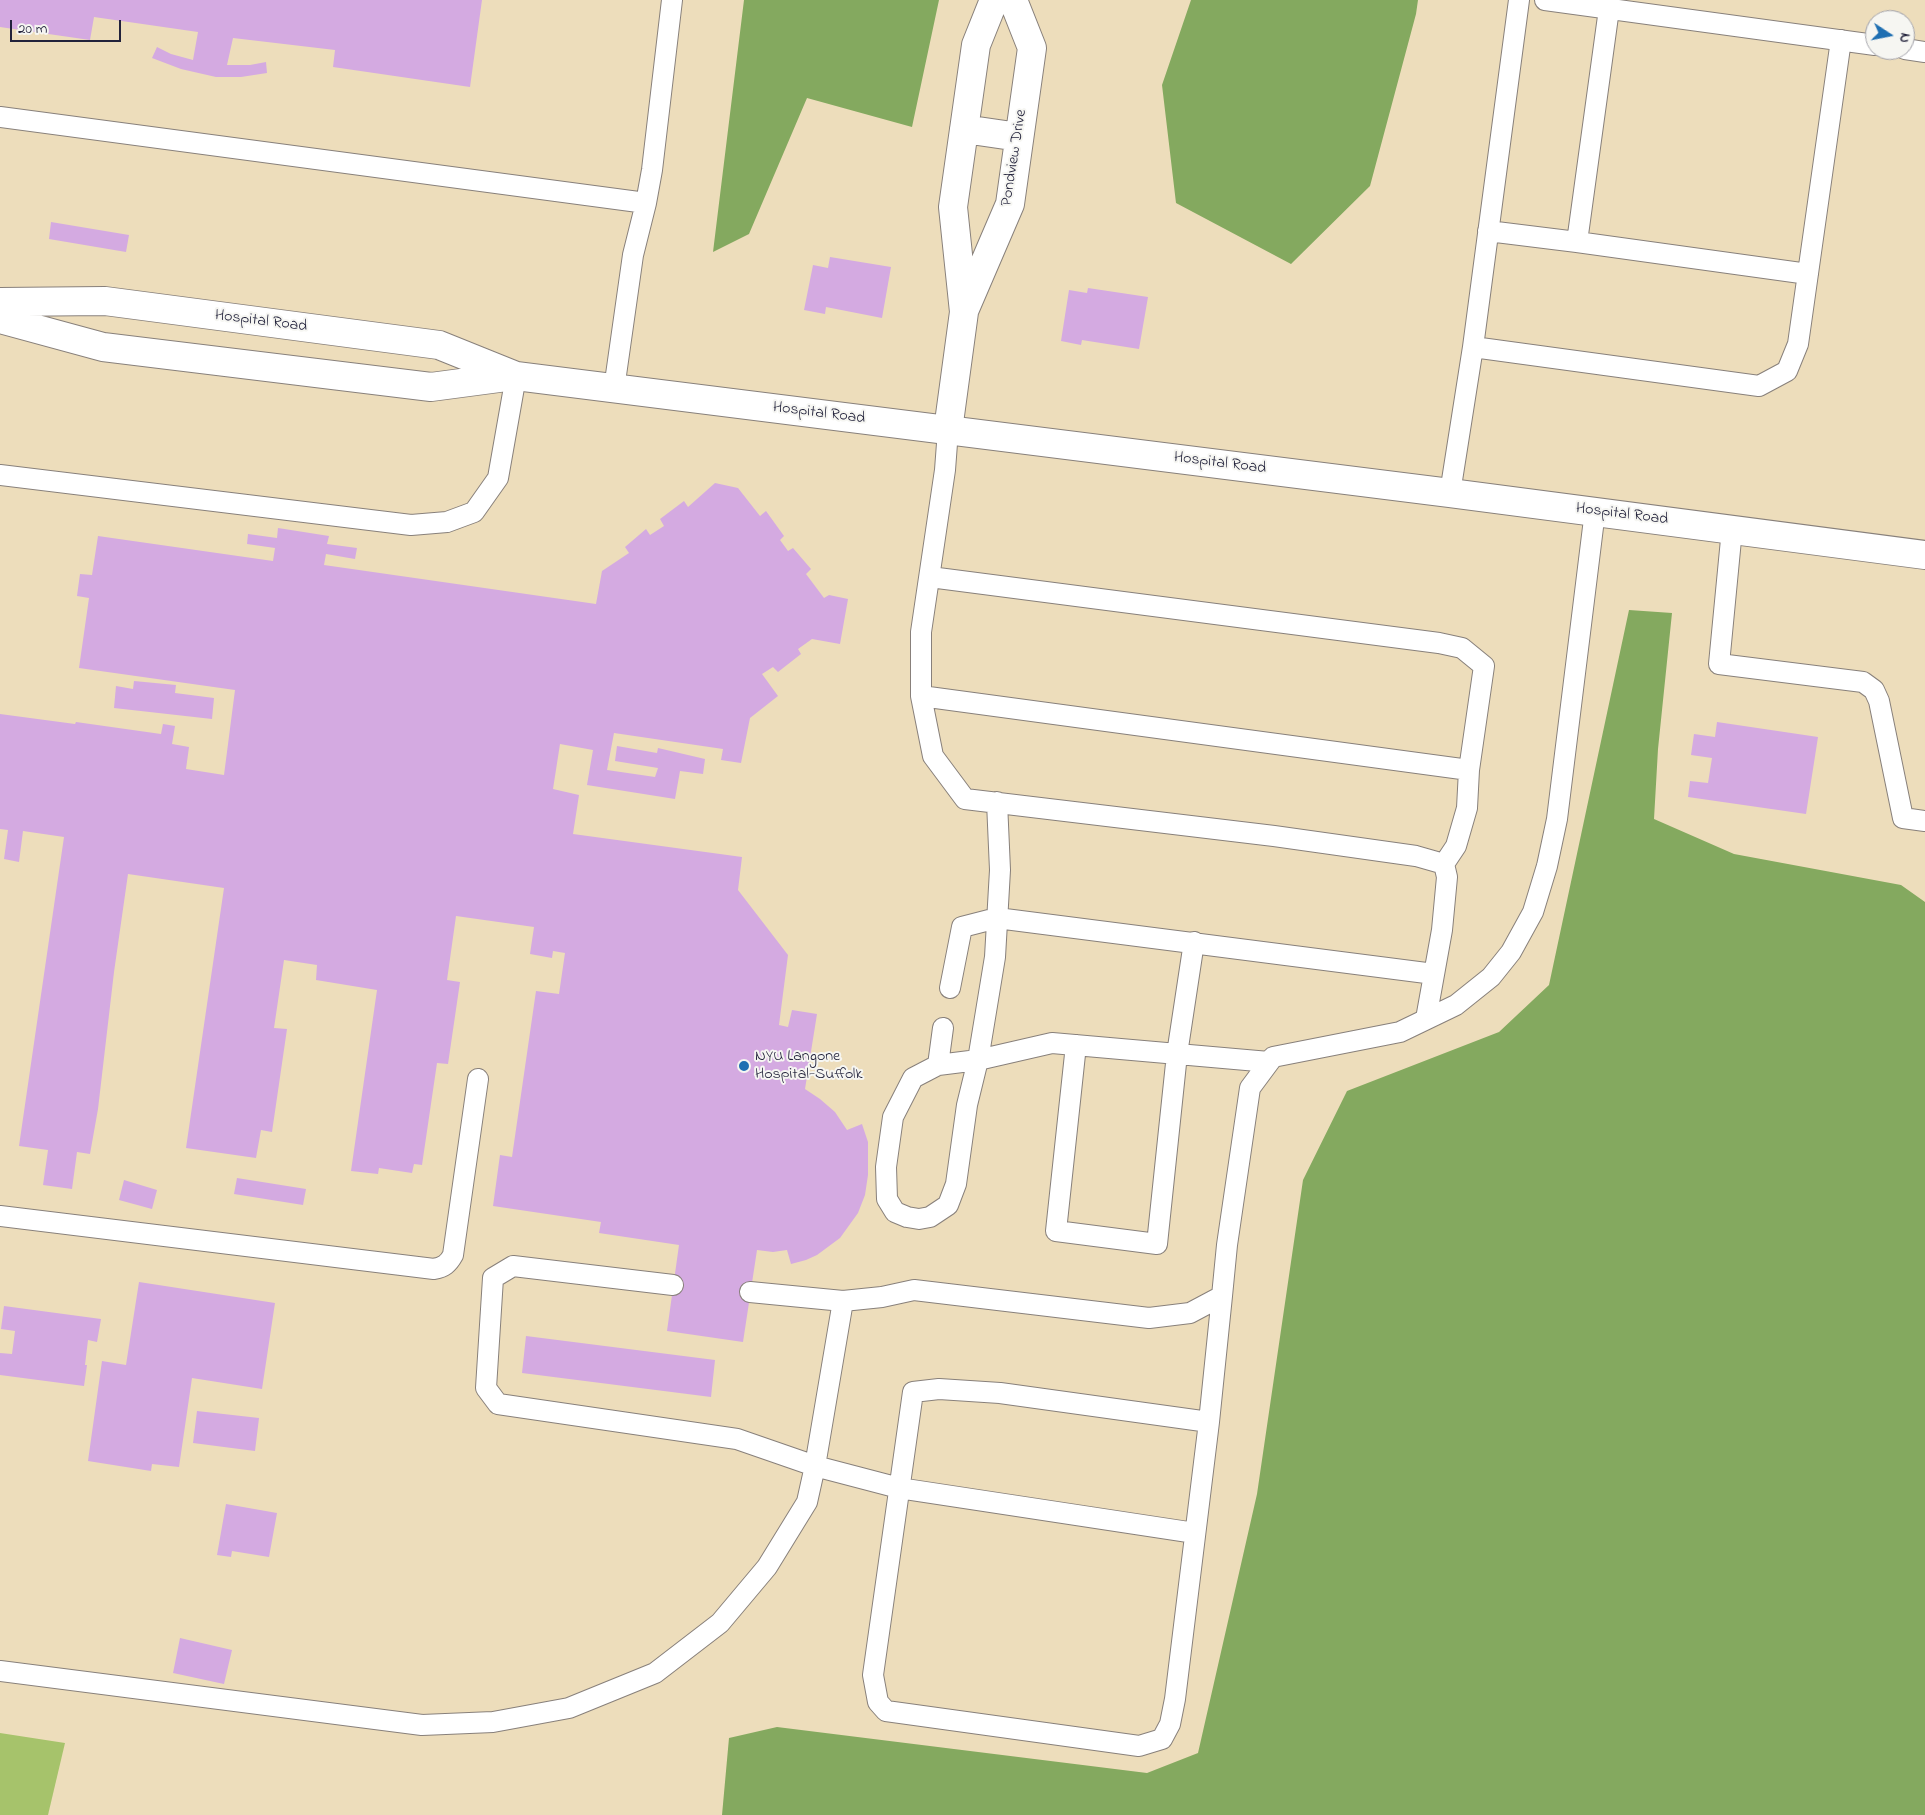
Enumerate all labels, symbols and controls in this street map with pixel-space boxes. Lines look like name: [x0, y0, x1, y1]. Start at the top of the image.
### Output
scale bar: [12, 10, 124, 42]
north arrow: [1865, 10, 1915, 60]
text: 20 m: [18, 18, 47, 40]
text: N: [1893, 31, 1915, 44]
street label: Pondview Drive: [998, 108, 1032, 208]
street label: Hospital Road: [214, 307, 308, 337]
street label: Hospital Road: [772, 399, 866, 429]
street label: Hospital Road: [1173, 449, 1267, 479]
street label: Hospital Road: [1575, 500, 1669, 530]
place label: NYU Langone Hospital-Suffolk: [755, 1047, 862, 1085]
marker: NYU Langone Hospital-Suffolk: [737, 1059, 751, 1073]

